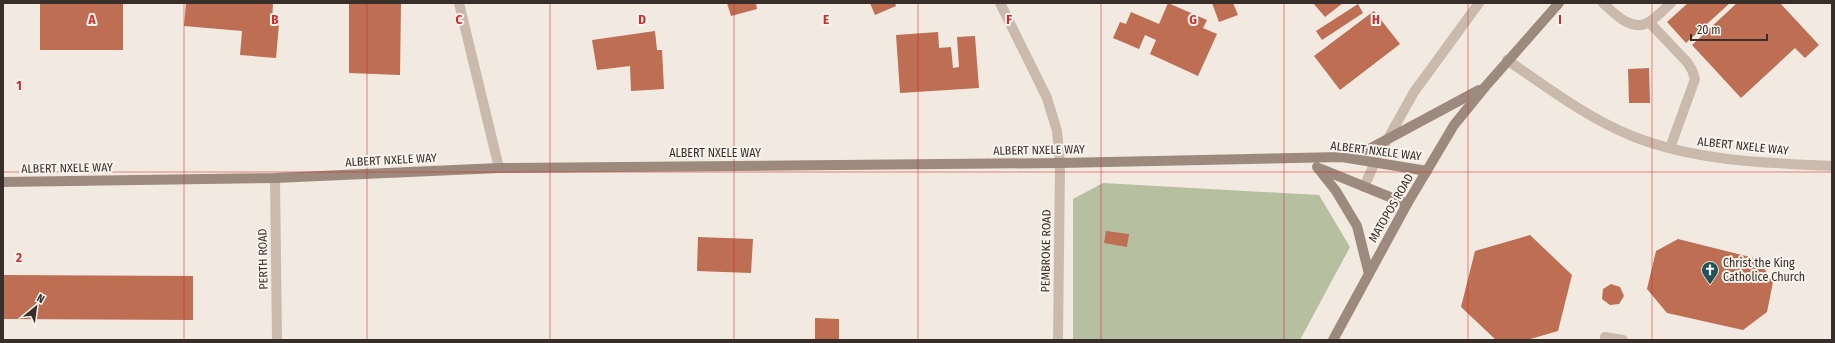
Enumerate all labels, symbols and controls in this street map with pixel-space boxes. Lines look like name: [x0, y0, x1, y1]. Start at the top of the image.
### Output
text: A: [87, 12, 96, 27]
text: B: [271, 12, 279, 27]
text: C: [456, 12, 463, 27]
text: D: [638, 12, 646, 27]
text: E: [823, 12, 829, 27]
text: F: [1006, 12, 1012, 27]
text: G: [1189, 12, 1197, 27]
text: H: [1372, 12, 1380, 27]
text: I: [1558, 12, 1562, 27]
scale bar: [1691, 16, 1767, 42]
text: 20 m: [1697, 23, 1721, 37]
text: 1: [16, 78, 22, 93]
street label: ALBERT NXELE WAY: [1697, 134, 1789, 158]
street label: ALBERT NXELE WAY: [1330, 138, 1422, 164]
street label: ALBERT NXELE WAY: [993, 142, 1085, 158]
street label: ALBERT NXELE WAY: [669, 146, 761, 160]
street label: ALBERT NXELE WAY: [345, 151, 437, 169]
street label: ALBERT NXELE WAY: [21, 160, 113, 176]
street label: MATOPOS ROAD: [1366, 171, 1416, 245]
street label: PEMBROKE ROAD: [1038, 209, 1054, 293]
street label: PERTH ROAD: [255, 228, 271, 290]
text: 2: [15, 250, 22, 265]
place label: Christ the King Catholice Church: [1723, 256, 1805, 284]
church icon: Christ the King Catholice Church: [1700, 260, 1720, 285]
north arrow: [16, 287, 56, 327]
text: N: [35, 291, 47, 306]

